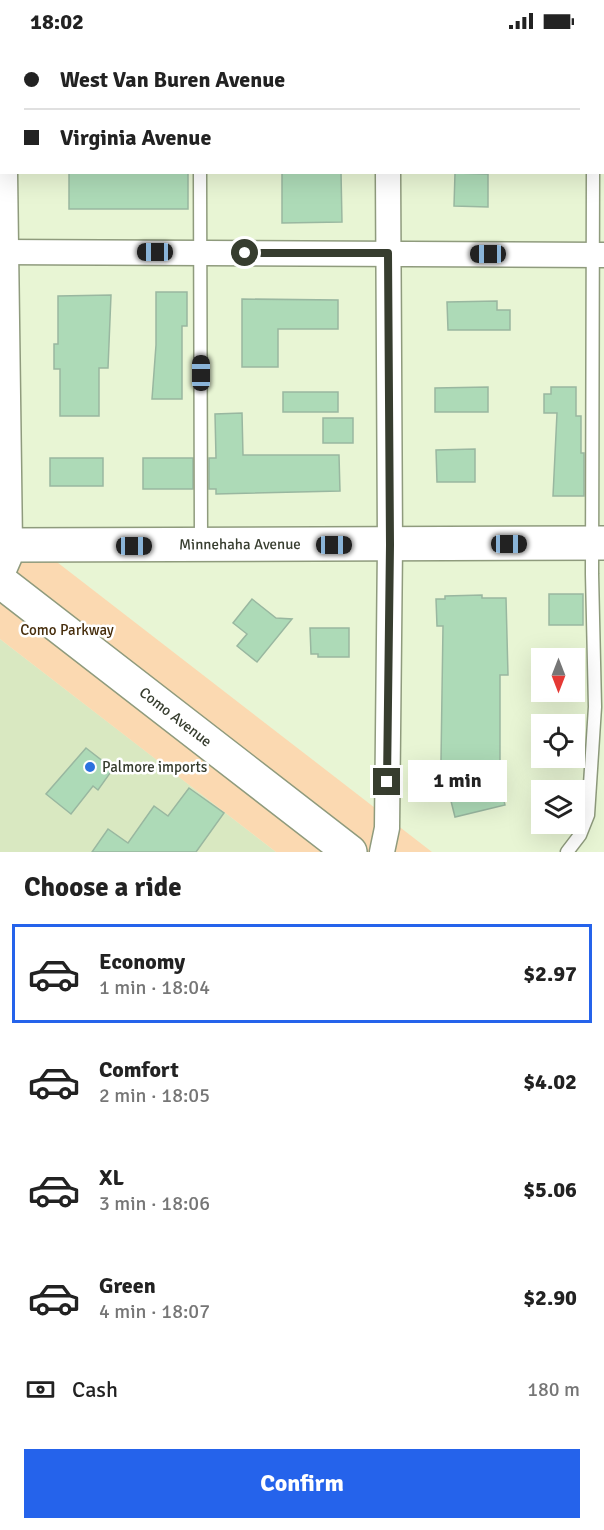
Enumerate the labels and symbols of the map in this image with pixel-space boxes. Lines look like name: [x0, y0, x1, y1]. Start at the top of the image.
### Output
route start: [231, 239, 258, 266]
car: [137, 243, 173, 261]
car: [470, 245, 506, 263]
car: [192, 355, 210, 391]
street label: Minnehaha Avenue: [179, 535, 301, 553]
car: [491, 535, 527, 553]
car: [316, 536, 352, 554]
car: [116, 537, 152, 555]
park label: Como Parkway: [20, 621, 114, 639]
north arrow: [531, 648, 585, 702]
street label: Como Avenue: [136, 683, 215, 751]
place label: Palmore imports: [102, 758, 208, 776]
marker: Palmore imports: [83, 760, 97, 774]
callout: 1 min: [408, 761, 507, 803]
route end: [373, 768, 400, 795]

